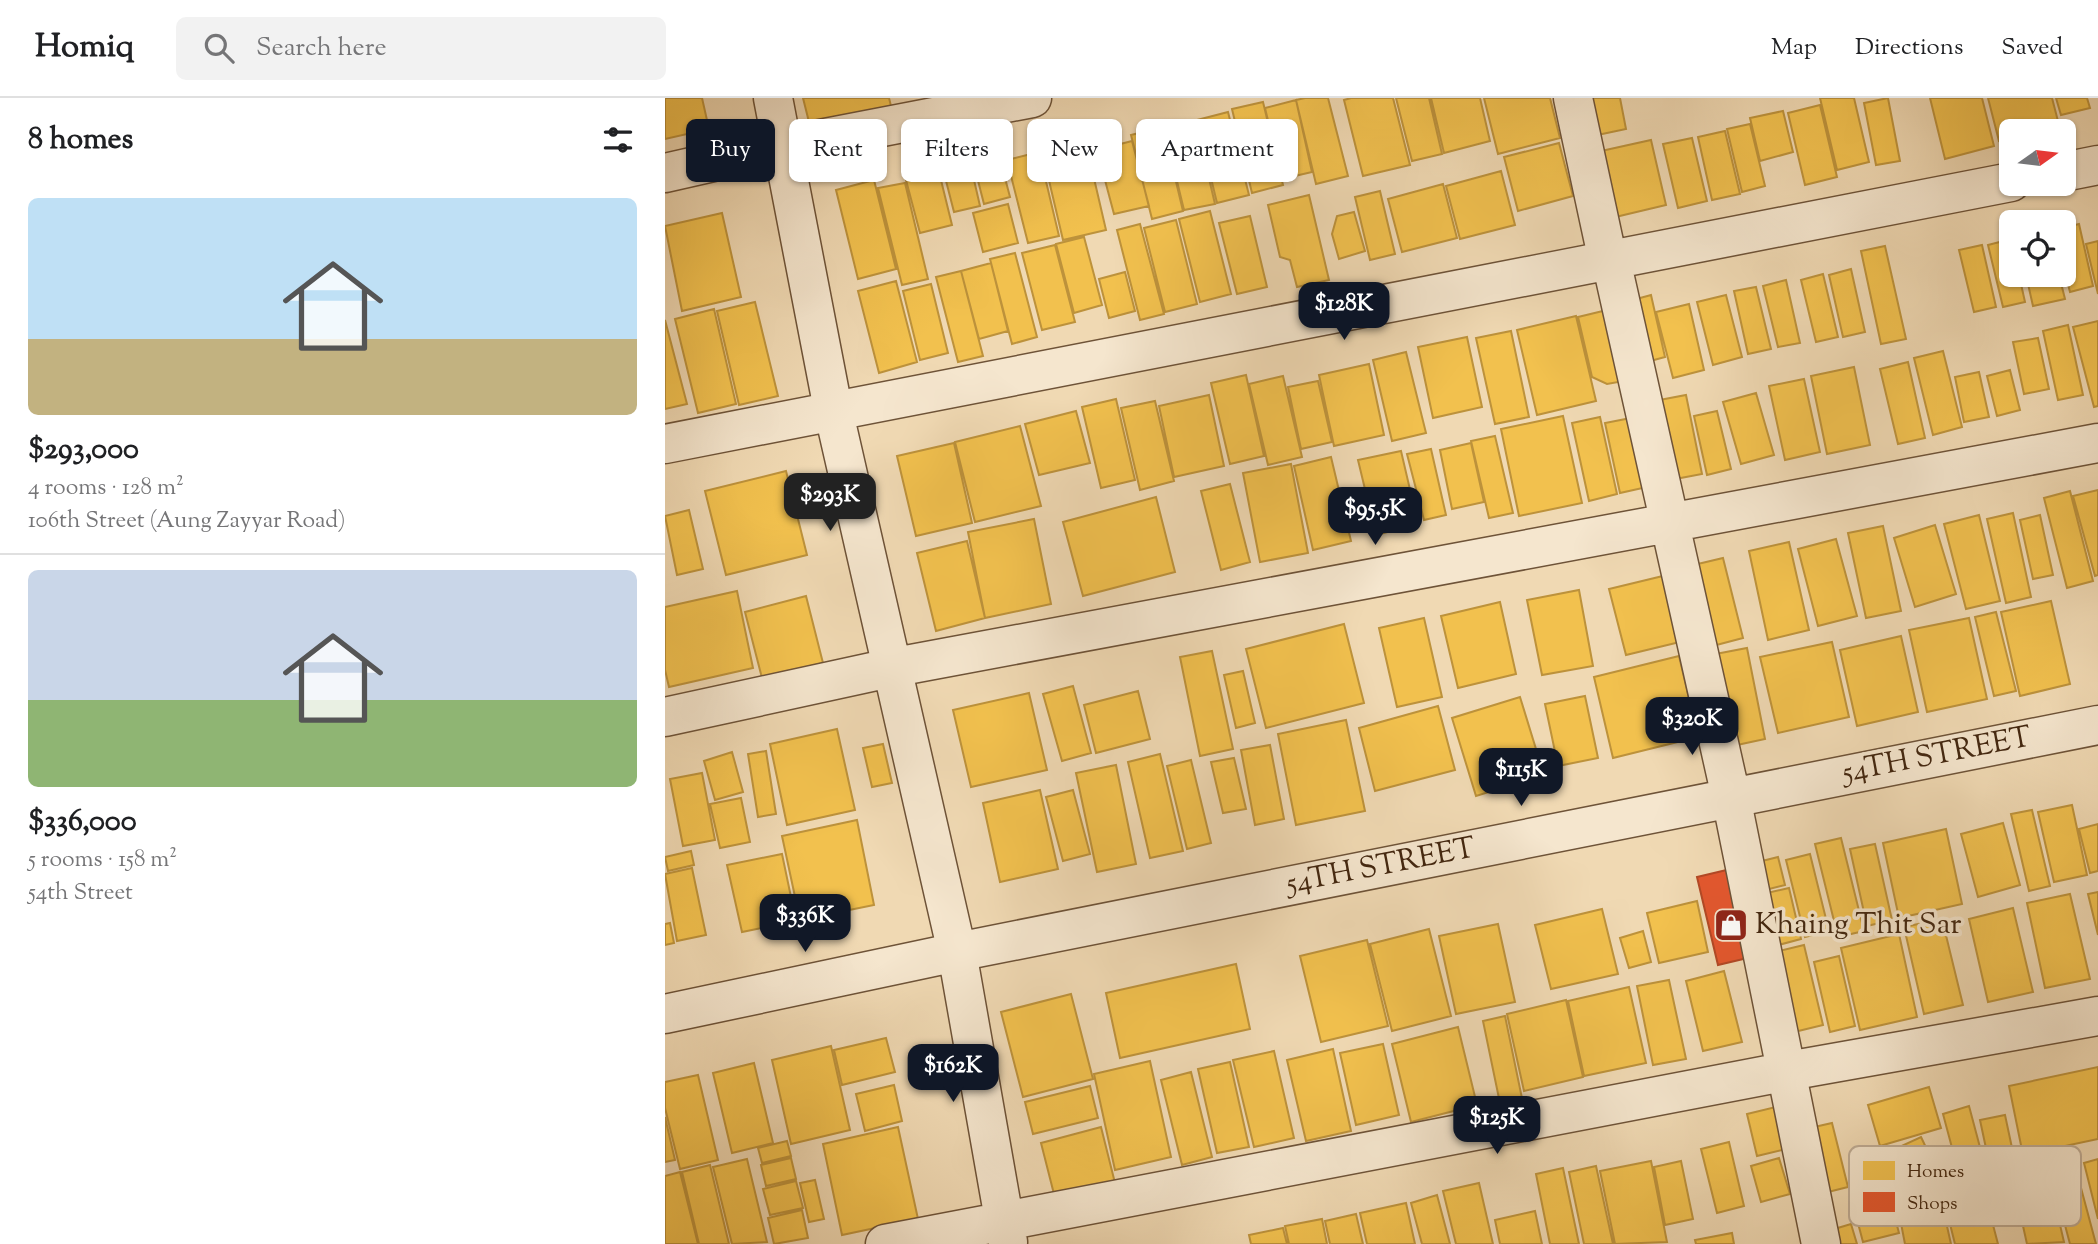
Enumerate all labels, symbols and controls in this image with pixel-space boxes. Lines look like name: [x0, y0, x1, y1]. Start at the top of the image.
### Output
search box: [176, 17, 666, 80]
text: Homiq: [35, 24, 134, 72]
icon: search: [200, 29, 238, 67]
text: Search here: [256, 30, 387, 67]
text: Map: [1771, 31, 1817, 65]
text: Directions: [1855, 31, 1963, 65]
text: Saved: [2001, 31, 2063, 65]
text: 8 homes: [28, 119, 133, 162]
chip: Buy: [686, 119, 775, 182]
chip: Rent: [789, 119, 887, 182]
chip: Filters: [901, 119, 1013, 182]
chip: New: [1027, 119, 1122, 182]
chip: Apartment: [1136, 119, 1298, 182]
north arrow: [1999, 119, 2075, 196]
map controls: [1999, 119, 2076, 287]
icon: filters: [599, 121, 637, 159]
button: locate: [1999, 210, 2076, 287]
icon: home: [270, 243, 396, 369]
pin: $128K: [1295, 282, 1393, 342]
text: $128K: [1315, 288, 1374, 321]
text: $293,000: [28, 429, 139, 472]
text: 4 rooms · 128 m²: [28, 472, 184, 505]
pin: $293K: [781, 474, 879, 533]
text: $293K: [800, 479, 860, 512]
pin: $95.5K: [1318, 488, 1432, 547]
text: $95.5K: [1344, 493, 1406, 526]
text: 106th Street (Aung Zayyar Road): [28, 505, 346, 538]
icon: home: [270, 615, 396, 741]
pin: $320K: [1643, 698, 1741, 757]
text: $320K: [1661, 703, 1723, 736]
street label: 54TH STREET: [1837, 717, 2035, 796]
pin: $115K: [1472, 748, 1570, 808]
text: $115K: [1495, 754, 1547, 787]
text: $336,000: [28, 801, 137, 844]
street label: 54TH STREET: [1281, 828, 1479, 907]
text: 5 rooms · 158 m²: [28, 844, 177, 877]
text: 54th Street: [28, 877, 133, 910]
pin: $336K: [756, 894, 854, 954]
text: $336K: [776, 900, 834, 933]
place label: Khaing Thit Sar: [1755, 904, 1961, 947]
shop icon: Khaing Thit Sar: [1712, 906, 1750, 944]
pin: $162K: [904, 1044, 1002, 1104]
text: $162K: [924, 1050, 982, 1083]
pin: $125K: [1448, 1096, 1546, 1156]
text: $125K: [1469, 1102, 1525, 1135]
legend: [1849, 1146, 2081, 1226]
text: Homes: [1907, 1159, 1964, 1186]
text: Shops: [1907, 1191, 1958, 1218]

